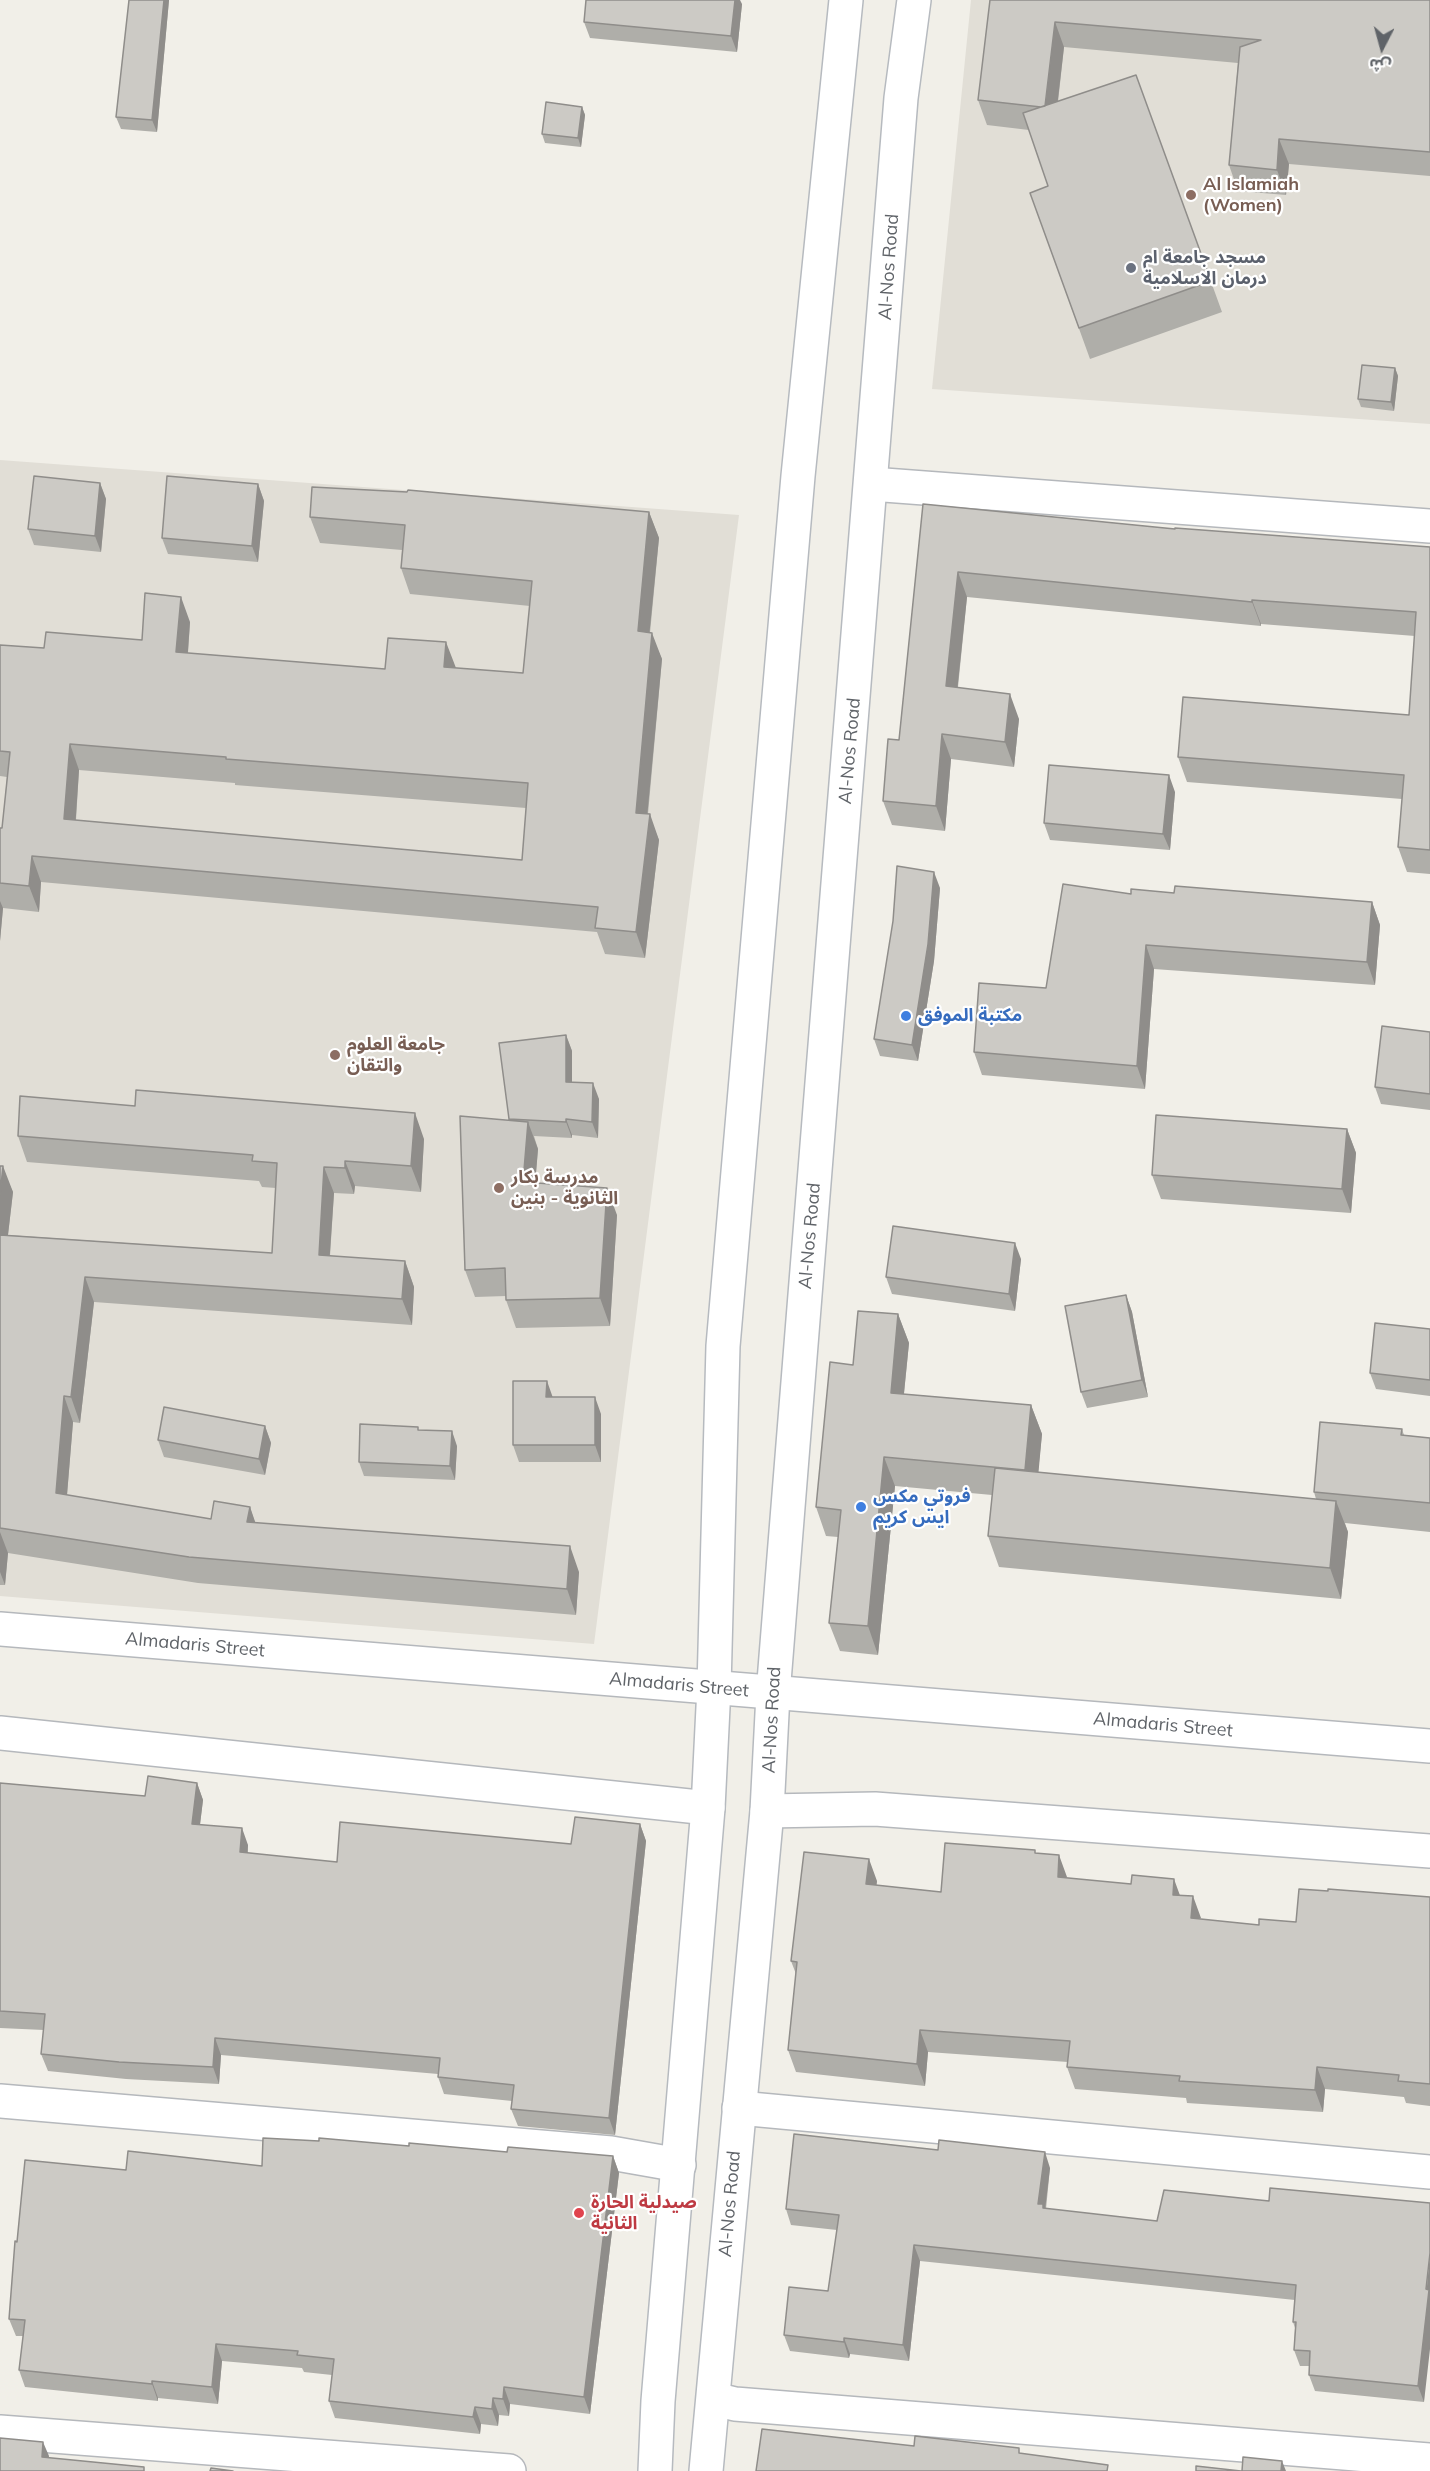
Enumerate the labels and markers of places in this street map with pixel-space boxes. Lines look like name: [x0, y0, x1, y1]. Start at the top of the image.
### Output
place label: Al Islamiah (Women): [1203, 174, 1299, 216]
marker: Al Islamiah (Women): [1184, 188, 1198, 202]
place label: مسجد جامعة ام درمان الاسلامية: [1143, 247, 1267, 290]
marker: مسجد جامعة ام درمان الاسلامية: [1124, 261, 1138, 275]
place label: مكتبة الموفق: [918, 1005, 1022, 1027]
marker: مكتبة الموفق: [899, 1009, 913, 1023]
place label: جامعة العلوم والتقان: [347, 1034, 445, 1076]
marker: جامعة العلوم والتقان: [328, 1048, 342, 1062]
place label: مدرسة بكار الثانوية - بنين: [511, 1167, 618, 1210]
marker: مدرسة بكار الثانوية - بنين: [492, 1181, 506, 1195]
place label: فروتي مكس ايس كريم: [873, 1486, 970, 1528]
marker: فروتي مكس ايس كريم: [854, 1500, 868, 1514]
place label: صيدلية الحارة الثانية: [591, 2192, 697, 2234]
marker: صيدلية الحارة الثانية: [572, 2206, 586, 2220]

